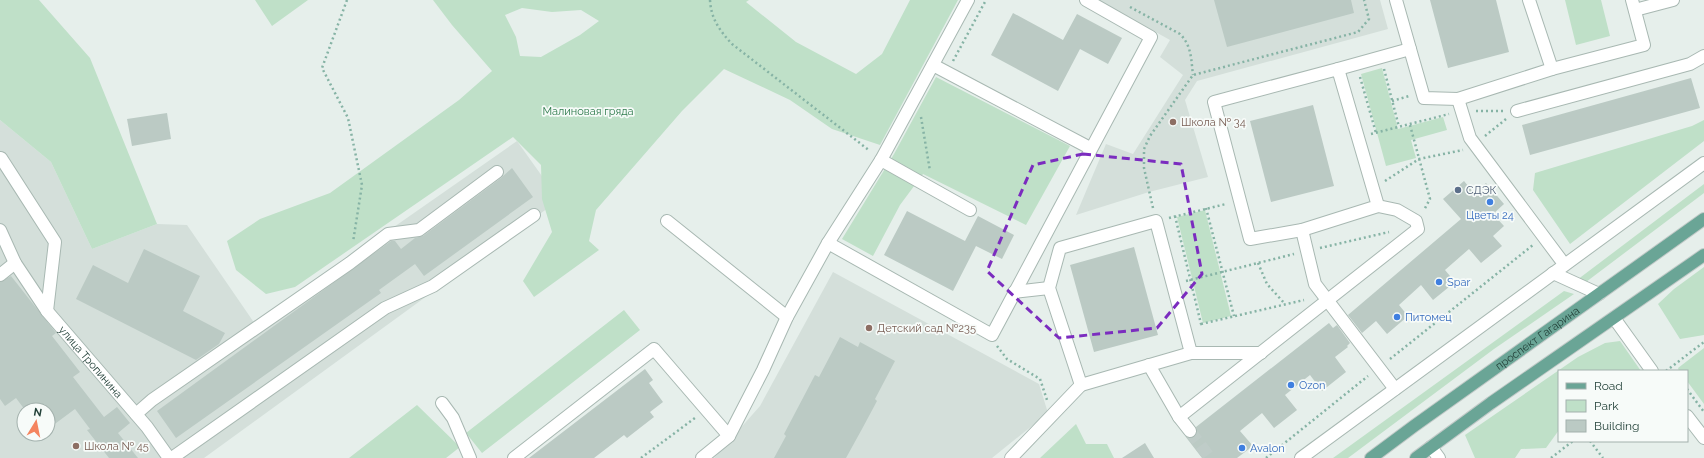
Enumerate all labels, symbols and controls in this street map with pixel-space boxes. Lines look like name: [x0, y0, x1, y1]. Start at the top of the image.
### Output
park label: Малиновая гряда: [542, 105, 634, 118]
place label: Школа № 34: [1181, 116, 1246, 129]
marker: Школа № 34: [1168, 117, 1178, 127]
place label: СДЭК: [1466, 184, 1497, 197]
marker: СДЭК: [1453, 185, 1463, 195]
marker: Цветы 24: [1485, 197, 1495, 207]
place label: Цветы 24: [1466, 209, 1514, 222]
place label: Spar: [1447, 276, 1470, 289]
marker: Spar: [1434, 277, 1444, 287]
street label: проспект Гагарина: [1493, 304, 1582, 373]
place label: Питомец: [1405, 311, 1452, 324]
marker: Питомец: [1392, 312, 1402, 322]
place label: Детский сад №235: [877, 322, 976, 335]
street label: улица Тропинина: [56, 323, 125, 401]
marker: Детский сад №235: [864, 323, 874, 333]
legend: [1558, 370, 1688, 442]
place label: Ozon: [1299, 379, 1326, 392]
text: Road: [1594, 379, 1623, 393]
marker: Ozon: [1286, 380, 1296, 390]
text: Park: [1594, 399, 1619, 413]
north arrow: [16, 402, 56, 442]
text: N: [32, 406, 43, 420]
text: Building: [1594, 419, 1640, 433]
place label: Школа № 45: [84, 440, 149, 453]
marker: Школа № 45: [71, 441, 81, 451]
place label: Avalon: [1250, 442, 1285, 455]
marker: Avalon: [1237, 443, 1247, 453]

